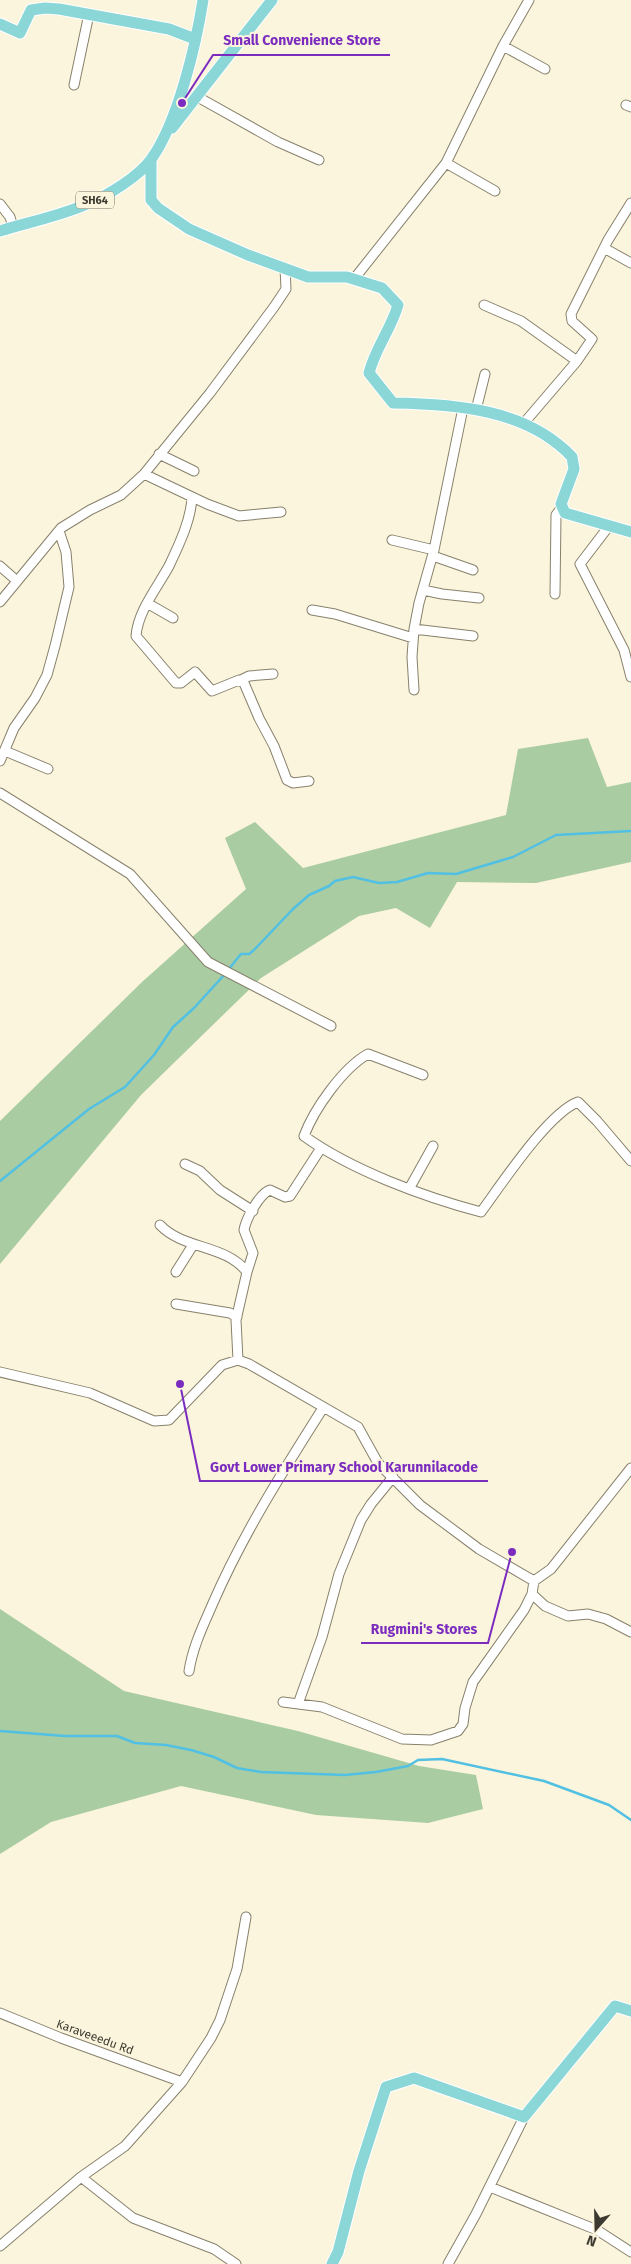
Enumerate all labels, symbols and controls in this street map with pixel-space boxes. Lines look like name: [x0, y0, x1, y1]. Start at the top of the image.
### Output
callout: Small Convenience Store: [213, 26, 390, 55]
text: Small Convenience Store: [223, 32, 381, 49]
road number: SH64: [76, 192, 114, 208]
callout: Govt Lower Primary School Karunnilacode: [200, 1452, 488, 1481]
text: Govt Lower Primary School Karunnilacode: [210, 1459, 478, 1476]
callout: Rugmini's Stores: [361, 1614, 488, 1643]
text: Rugmini's Stores: [371, 1621, 477, 1638]
street label: Karaveeedu Rd: [54, 2017, 136, 2057]
north arrow: [571, 2204, 621, 2254]
text: N: [584, 2231, 599, 2250]

